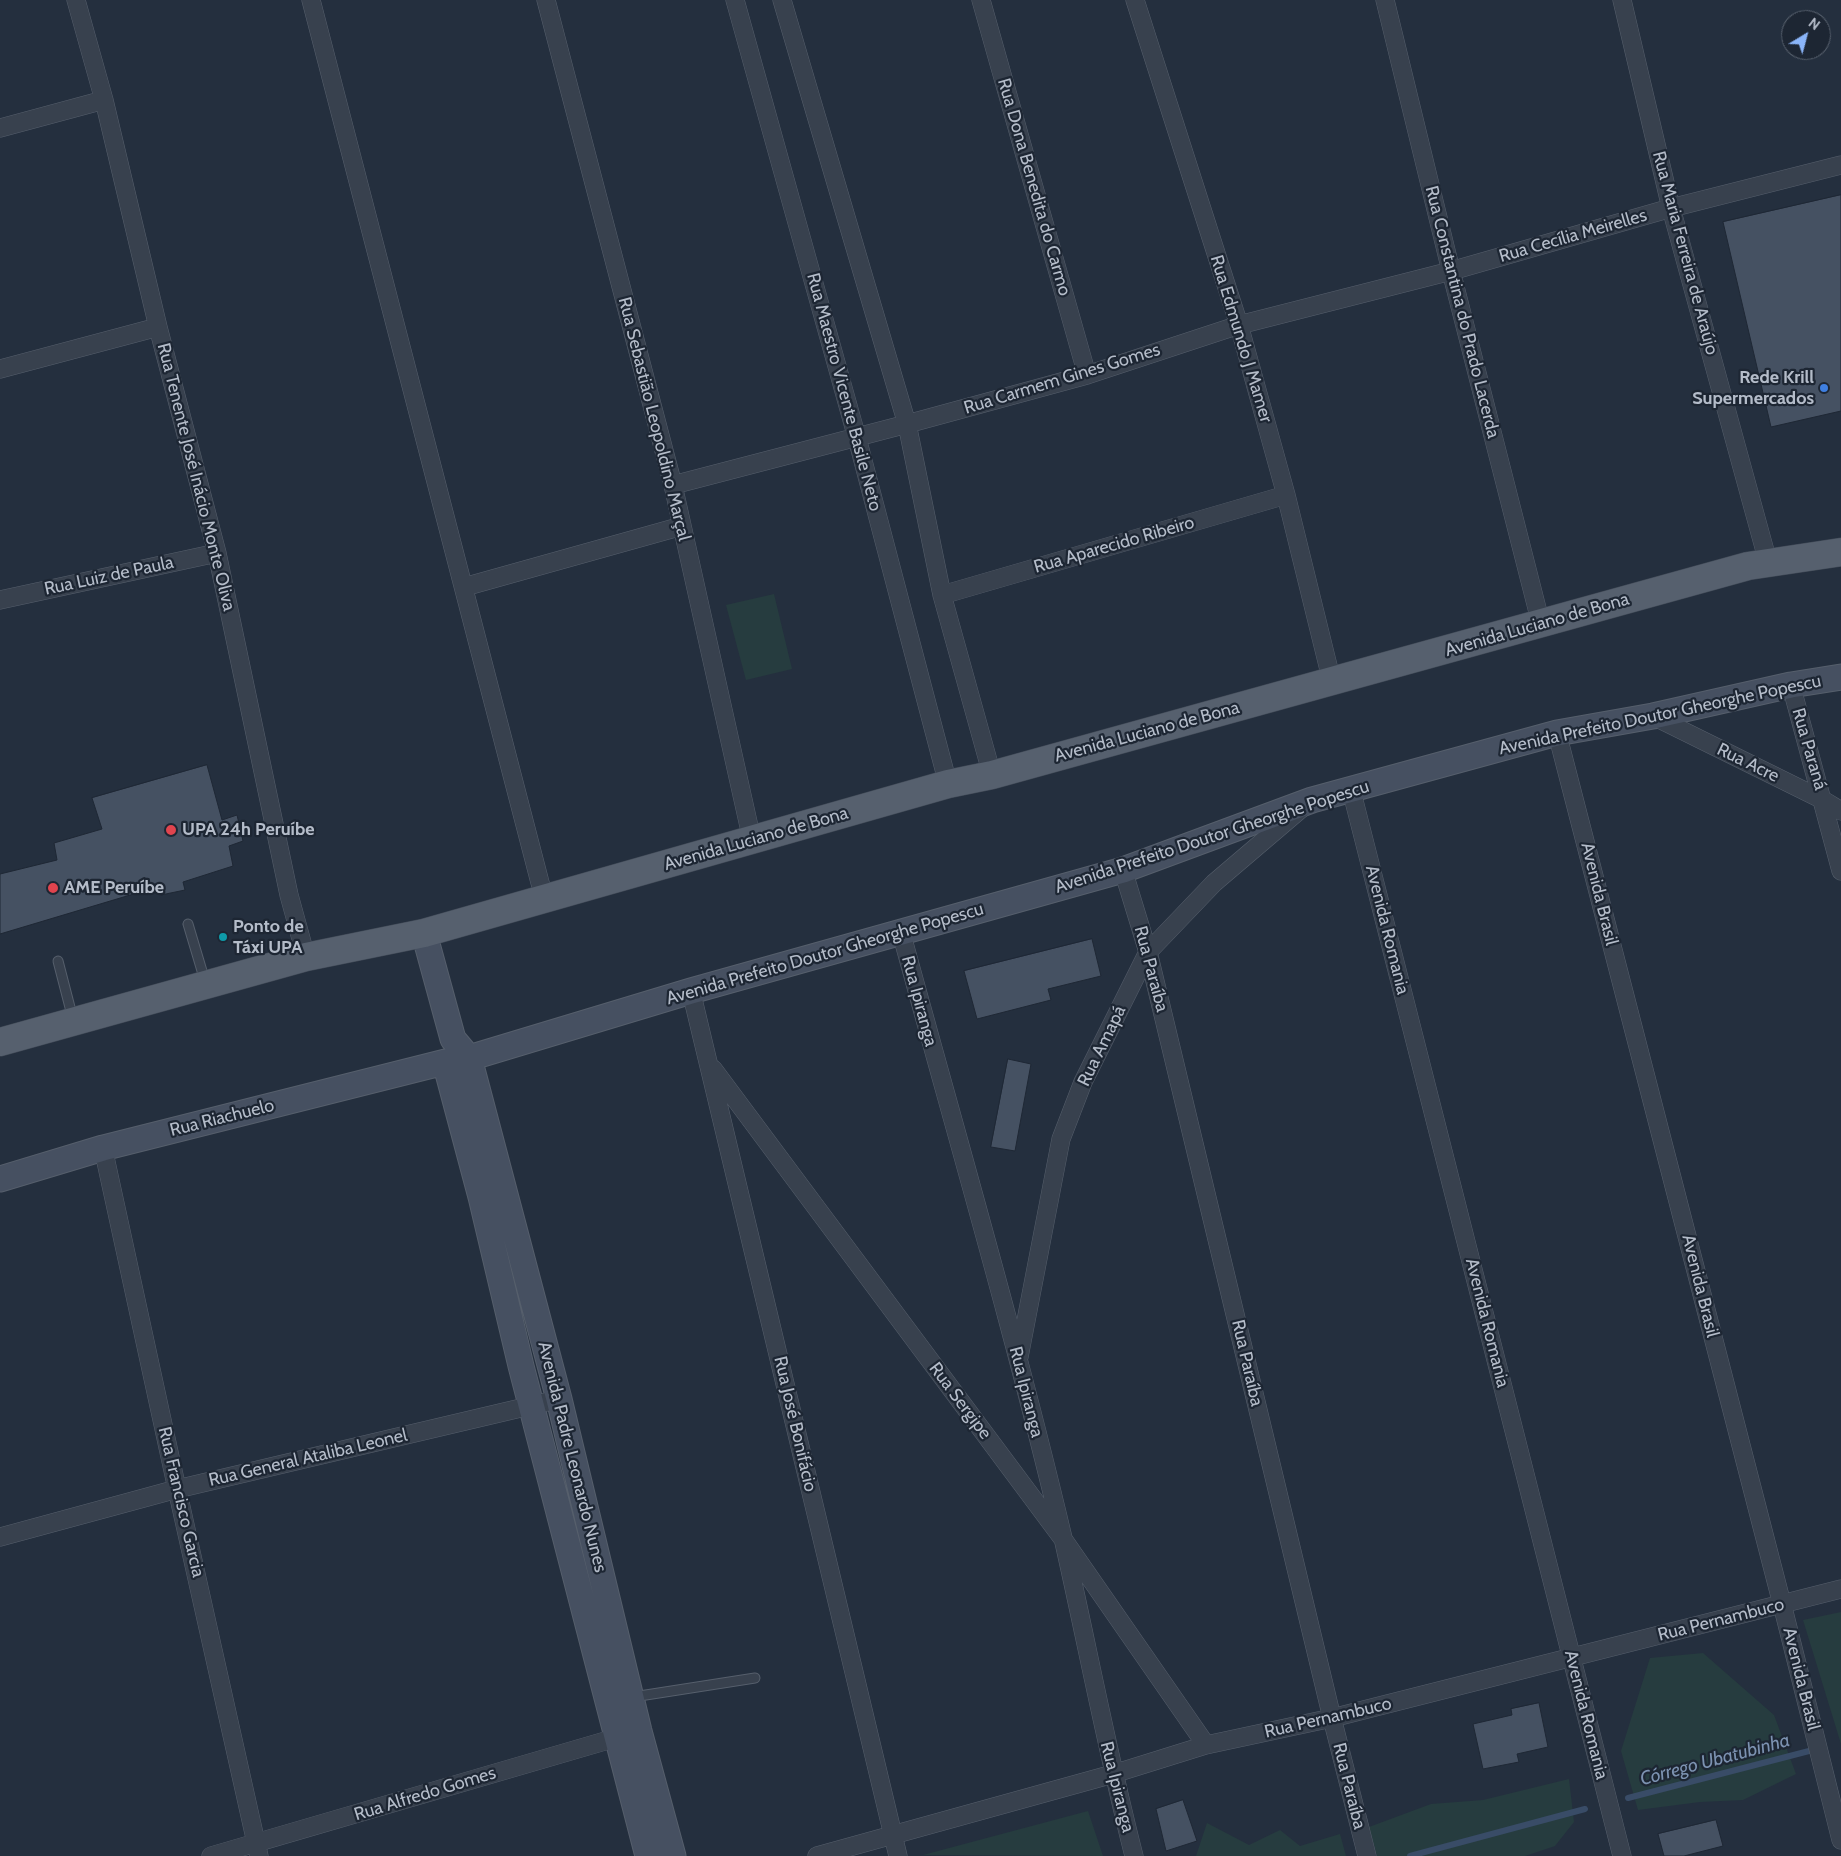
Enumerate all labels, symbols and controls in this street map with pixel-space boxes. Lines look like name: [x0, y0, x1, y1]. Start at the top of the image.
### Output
north arrow: [1781, 10, 1831, 60]
text: N: [1805, 14, 1824, 34]
street label: Rua Dona Benedita do Carmo: [993, 76, 1075, 298]
street label: Rua Maria Ferreira de Araújo: [1647, 149, 1723, 357]
street label: Rua Constantina do Prado Lacerda: [1420, 183, 1504, 441]
street label: Rua Cecília Meirelles: [1497, 205, 1649, 267]
street label: Rua Edmundo J Mamer: [1205, 253, 1277, 425]
street label: Rua Maestro Vicente Basile Neto: [802, 271, 886, 513]
street label: Rua Sebastião Leopoldino Marçal: [613, 295, 695, 543]
street label: Rua Carmem Gines Gomes: [961, 339, 1163, 419]
street label: Rua Tenente José Inácio Monte Oliva: [152, 341, 240, 613]
place label: Rede Krill Supermercados: [1692, 367, 1814, 409]
marker: Rede Krill Supermercados: [1818, 382, 1830, 394]
street label: Rua Aparecido Ribeiro: [1031, 512, 1197, 578]
street label: Rua Luiz de Paula: [42, 552, 176, 600]
street label: Avenida Luciano de Bona: [1442, 588, 1632, 662]
street label: Avenida Prefeito Doutor Gheorghe Popescu: [1497, 670, 1823, 760]
street label: Avenida Luciano de Bona: [1052, 697, 1242, 767]
street label: Rua Paraná: [1787, 705, 1831, 793]
street label: Rua Acre: [1713, 739, 1783, 787]
street label: Avenida Prefeito Doutor Gheorghe Popescu: [1052, 776, 1372, 898]
street label: Avenida Luciano de Bona: [661, 802, 851, 876]
place label: UPA 24h Peruíbe: [182, 819, 314, 841]
marker: UPA 24h Peruíbe: [164, 823, 178, 837]
street label: Avenida Brasil: [1576, 840, 1622, 948]
street label: Avenida Romania: [1361, 863, 1413, 997]
place label: AME Peruíbe: [64, 877, 164, 899]
marker: AME Peruíbe: [46, 881, 60, 895]
street label: Avenida Prefeito Doutor Gheorghe Popescu: [664, 898, 986, 1010]
place label: Ponto de Táxi UPA: [233, 916, 304, 959]
street label: Rua Paraíba: [1129, 924, 1173, 1014]
marker: Ponto de Táxi UPA: [217, 931, 229, 943]
street label: Rua Ipiranga: [897, 953, 941, 1049]
street label: Rua Amapá: [1073, 1002, 1131, 1090]
street label: Rua Riachuelo: [168, 1095, 276, 1141]
street label: Avenida Brasil: [1677, 1232, 1723, 1340]
street label: Avenida Romania: [1461, 1256, 1513, 1390]
street label: Rua Paraíba: [1227, 1318, 1267, 1408]
street label: Avenida Padre Leonardo Nunes: [533, 1339, 611, 1575]
street label: Rua Ipiranga: [1004, 1344, 1048, 1440]
street label: Rua José Bonifácio: [769, 1354, 821, 1494]
street label: Rua Sergipe: [924, 1358, 996, 1444]
street label: Rua Francisco Garcia: [153, 1425, 209, 1579]
street label: Rua General Ataliba Leonel: [207, 1425, 409, 1491]
street label: Rua Pernambuco: [1656, 1594, 1786, 1646]
street label: Avenida Brasil: [1778, 1625, 1824, 1733]
street label: Avenida Romania: [1560, 1648, 1612, 1782]
street label: Rua Pernambuco: [1262, 1693, 1394, 1743]
water label: Córrego Ubatubinha: [1638, 1729, 1792, 1791]
street label: Rua Ipiranga: [1095, 1739, 1139, 1835]
street label: Rua Paraíba: [1328, 1741, 1370, 1831]
street label: Rua Alfredo Gomes: [352, 1762, 498, 1826]

